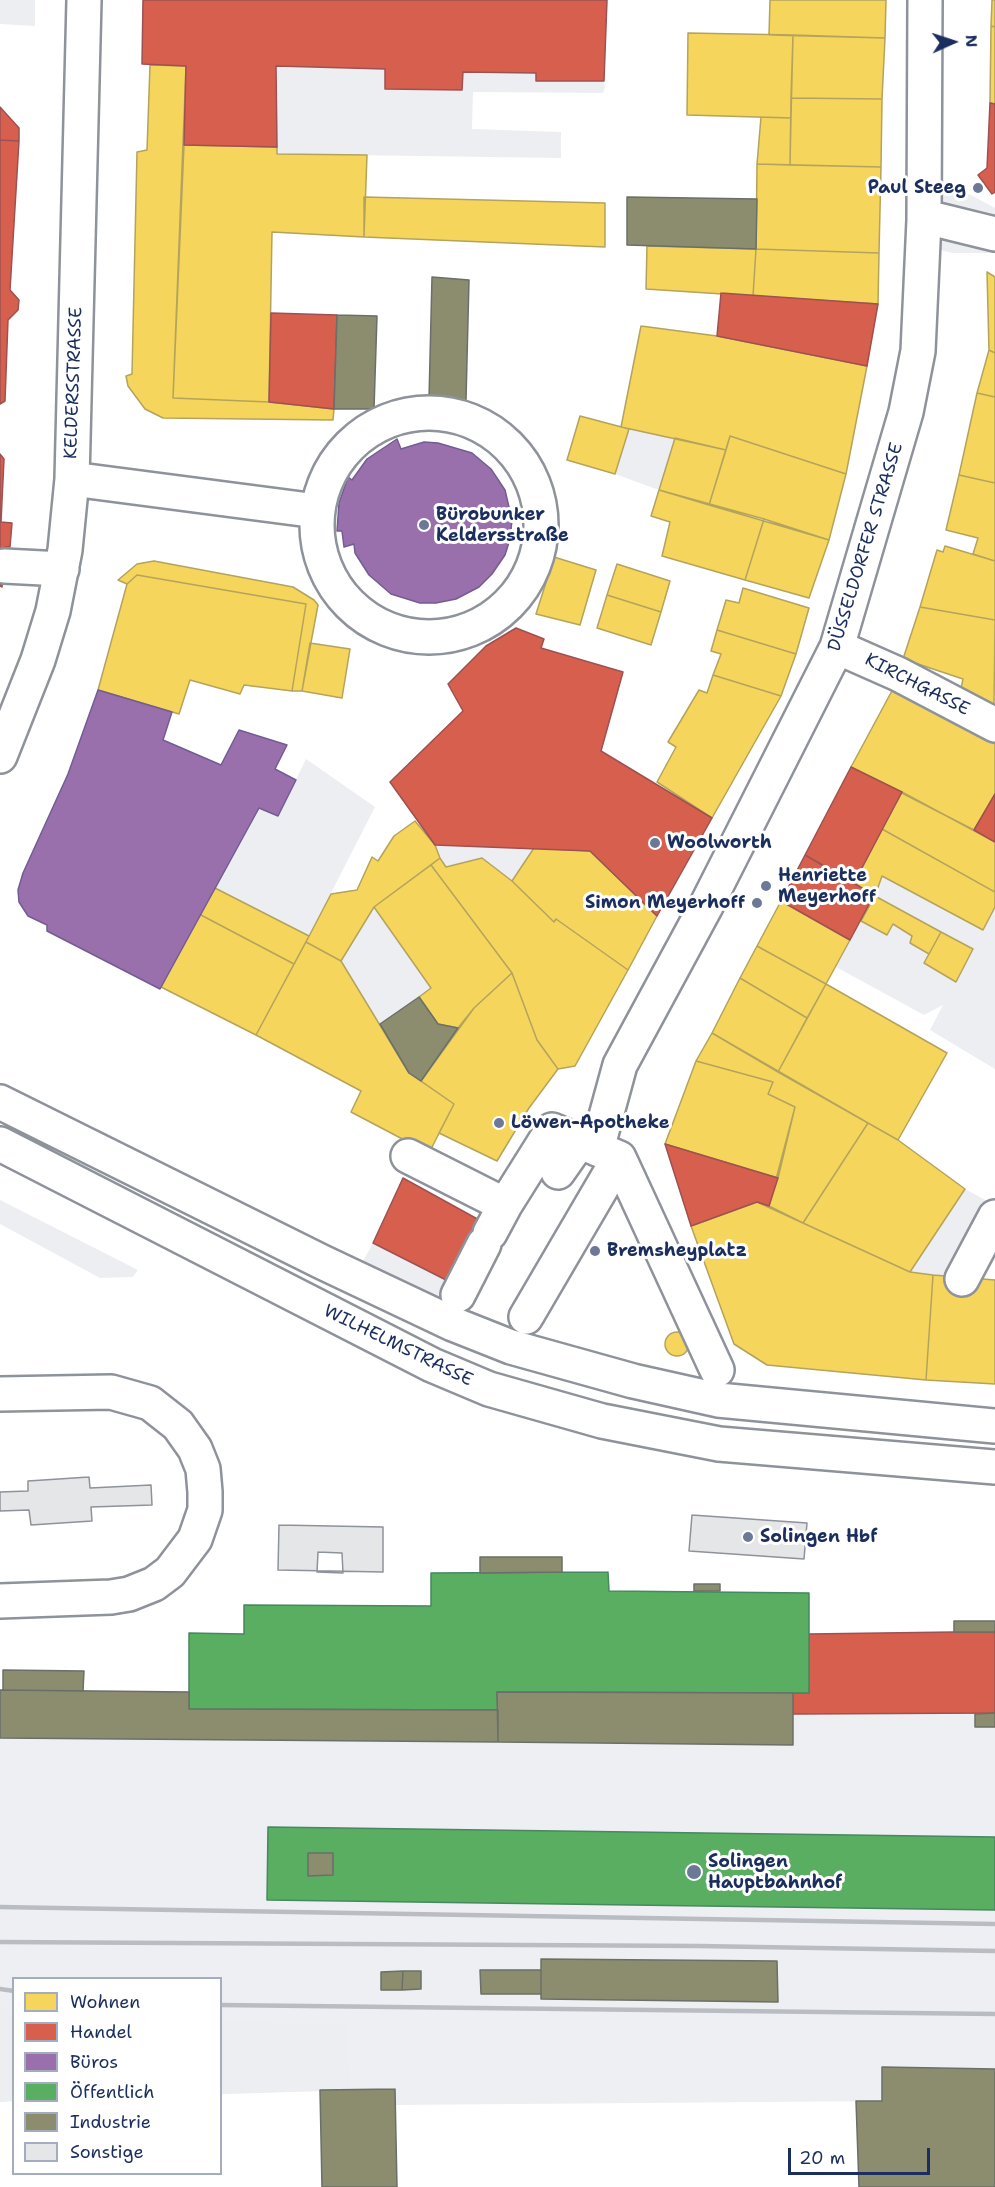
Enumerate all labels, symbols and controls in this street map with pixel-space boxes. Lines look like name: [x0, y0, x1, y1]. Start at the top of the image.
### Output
north arrow: [923, 12, 983, 72]
text: N: [961, 34, 982, 48]
place label: Paul Steeg: [868, 177, 966, 199]
marker: Paul Steeg: [971, 181, 985, 195]
street label: KELDERSSTRASSE: [61, 306, 87, 460]
street label: DÜSSELDORFER STRASSE: [824, 440, 908, 654]
place label: Bürobunker Keldersstraße: [436, 504, 569, 546]
marker: Bürobunker Keldersstraße: [417, 518, 431, 532]
street label: KIRCHGASSE: [861, 649, 973, 721]
place label: Woolworth: [667, 832, 772, 854]
marker: Woolworth: [648, 836, 662, 850]
place label: Henriette Meyerhoff: [778, 865, 876, 908]
marker: Henriette Meyerhoff: [759, 879, 773, 893]
place label: Simon Meyerhoff: [585, 892, 745, 914]
marker: Simon Meyerhoff: [750, 896, 764, 910]
place label: Löwen-Apotheke: [511, 1112, 670, 1134]
marker: Löwen-Apotheke: [492, 1116, 506, 1130]
place label: Bremsheyplatz: [607, 1240, 747, 1262]
marker: Bremsheyplatz: [588, 1244, 602, 1258]
street label: WILHELMSTRASSE: [320, 1301, 476, 1391]
place label: Solingen Hbf: [760, 1526, 878, 1548]
marker: Solingen Hbf: [741, 1530, 755, 1544]
place label: Solingen Hauptbahnhof: [708, 1851, 842, 1894]
marker: Solingen Hauptbahnhof: [685, 1863, 703, 1881]
legend: [12, 1977, 222, 2175]
text: Wohnen: [70, 1990, 140, 2014]
text: Handel: [70, 2020, 132, 2044]
text: Büros: [70, 2050, 118, 2074]
text: Öffentlich: [70, 2080, 154, 2104]
text: Industrie: [70, 2110, 151, 2134]
scale bar: [791, 2136, 934, 2174]
text: Sonstige: [70, 2140, 144, 2164]
text: 20 m: [799, 2146, 845, 2170]

